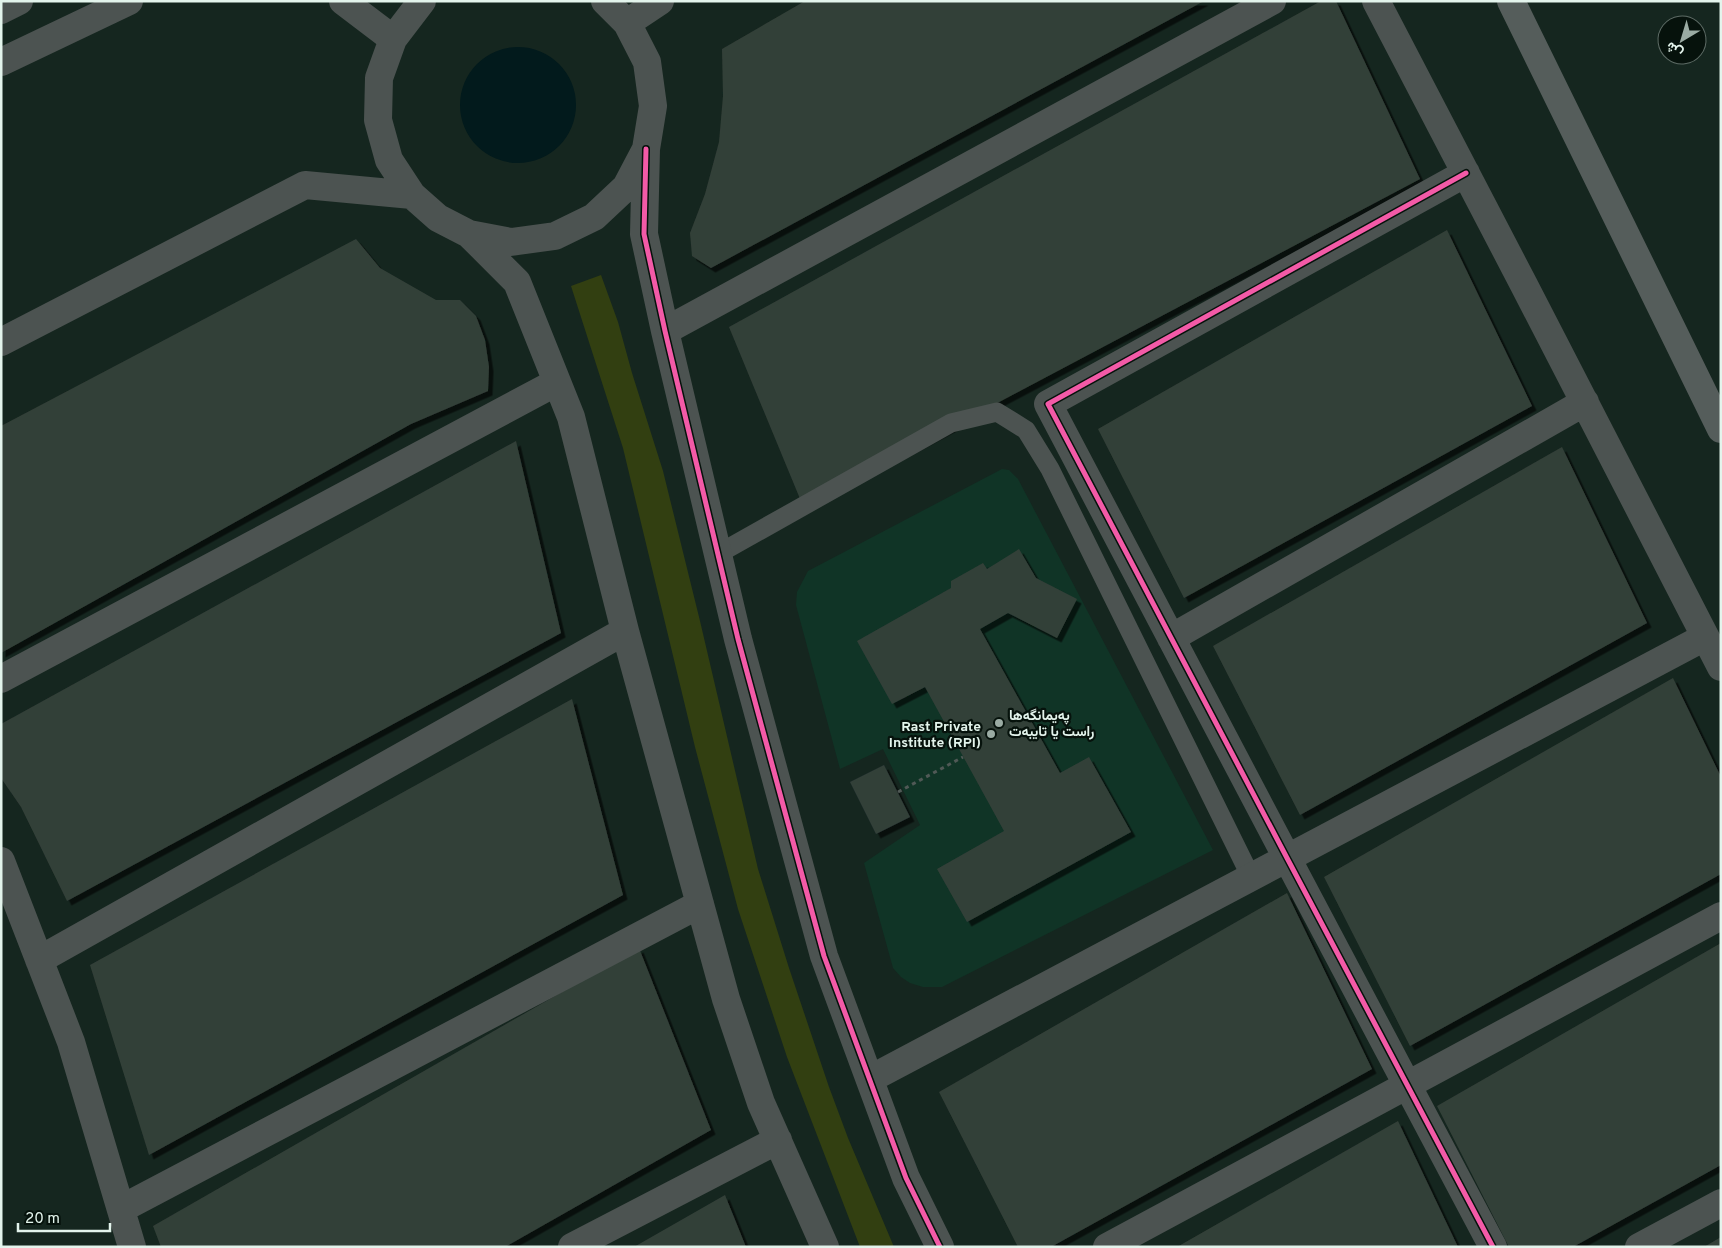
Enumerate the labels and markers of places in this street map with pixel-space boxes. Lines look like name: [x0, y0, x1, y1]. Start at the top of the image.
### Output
place label: پەیمانگەها راست یا تایبەت: [1009, 708, 1094, 741]
marker: پەیمانگەها راست یا تایبەت: [993, 717, 1005, 729]
place label: Rast Private Institute (RPI): [889, 719, 981, 752]
marker: Rast Private Institute (RPI): [985, 728, 997, 740]

